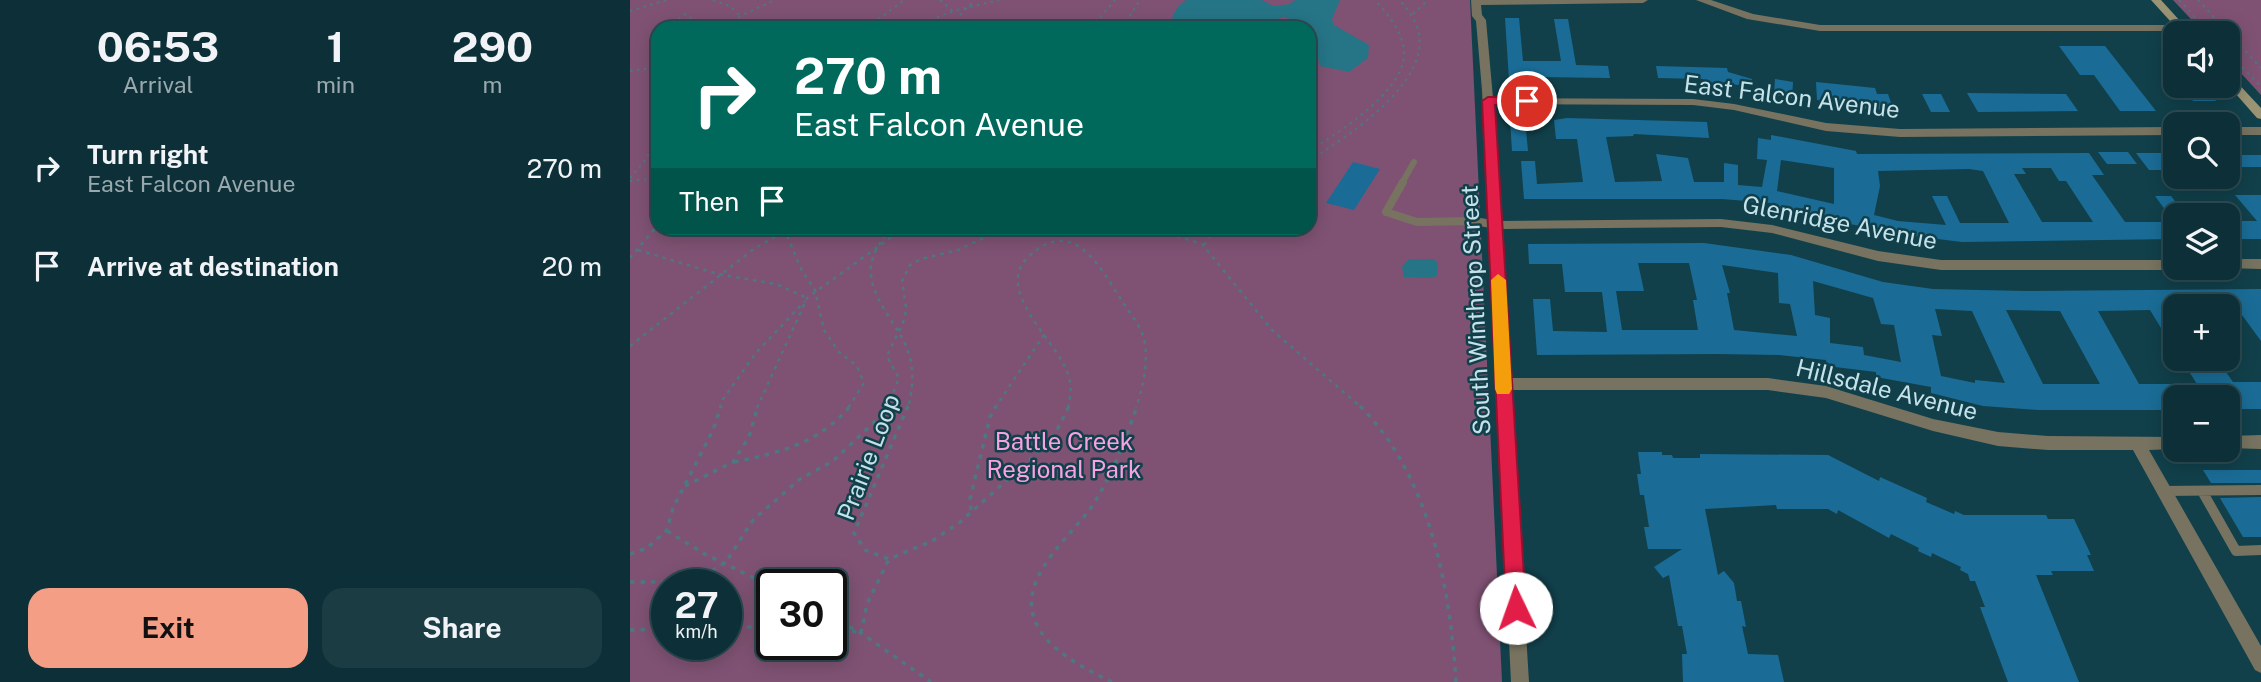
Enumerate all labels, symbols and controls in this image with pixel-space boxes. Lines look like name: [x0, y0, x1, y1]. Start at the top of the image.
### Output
map controls: [2163, 21, 2240, 462]
button: sound: [2163, 21, 2240, 98]
text: 06:53: [97, 22, 219, 71]
text: 1: [326, 22, 344, 71]
text: 290: [452, 22, 533, 71]
text: 270 m: [794, 47, 942, 105]
icon: right: [679, 49, 770, 140]
street label: East Falcon Avenue: [1682, 69, 1902, 123]
text: Arrival: [122, 71, 194, 98]
text: min: [316, 71, 355, 98]
text: m: [483, 71, 502, 98]
pin: [1497, 71, 1557, 131]
icon: arrive: [1508, 82, 1546, 120]
text: East Falcon Avenue: [794, 106, 1084, 143]
button: search: [2163, 112, 2240, 189]
text: Turn right: [87, 139, 209, 170]
icon: right: [28, 149, 66, 187]
text: 270 m: [527, 153, 602, 184]
text: East Falcon Avenue: [87, 170, 295, 197]
icon: arrive: [753, 182, 791, 220]
street label: South Winthrop Street: [1454, 184, 1496, 436]
text: Then: [679, 186, 739, 217]
street label: Glenridge Avenue: [1740, 189, 1940, 255]
button: layers: [2163, 203, 2240, 280]
icon: arrive: [28, 247, 66, 285]
text: Arrive at destination: [87, 251, 339, 282]
text: 20 m: [542, 251, 602, 282]
button: +: [2163, 294, 2240, 371]
street label: Hillsdale Avenue: [1793, 353, 1981, 425]
button: −: [2163, 385, 2240, 462]
street label: Prairie Loop: [831, 390, 905, 524]
park label: Battle Creek Regional Park: [986, 427, 1142, 483]
speed limit sign: 30: [756, 569, 847, 660]
position arrow: [1479, 571, 1553, 645]
text: 27: [674, 585, 719, 626]
button: Exit: [28, 588, 308, 668]
button: Share: [322, 588, 602, 668]
text: km/h: [675, 621, 718, 642]

